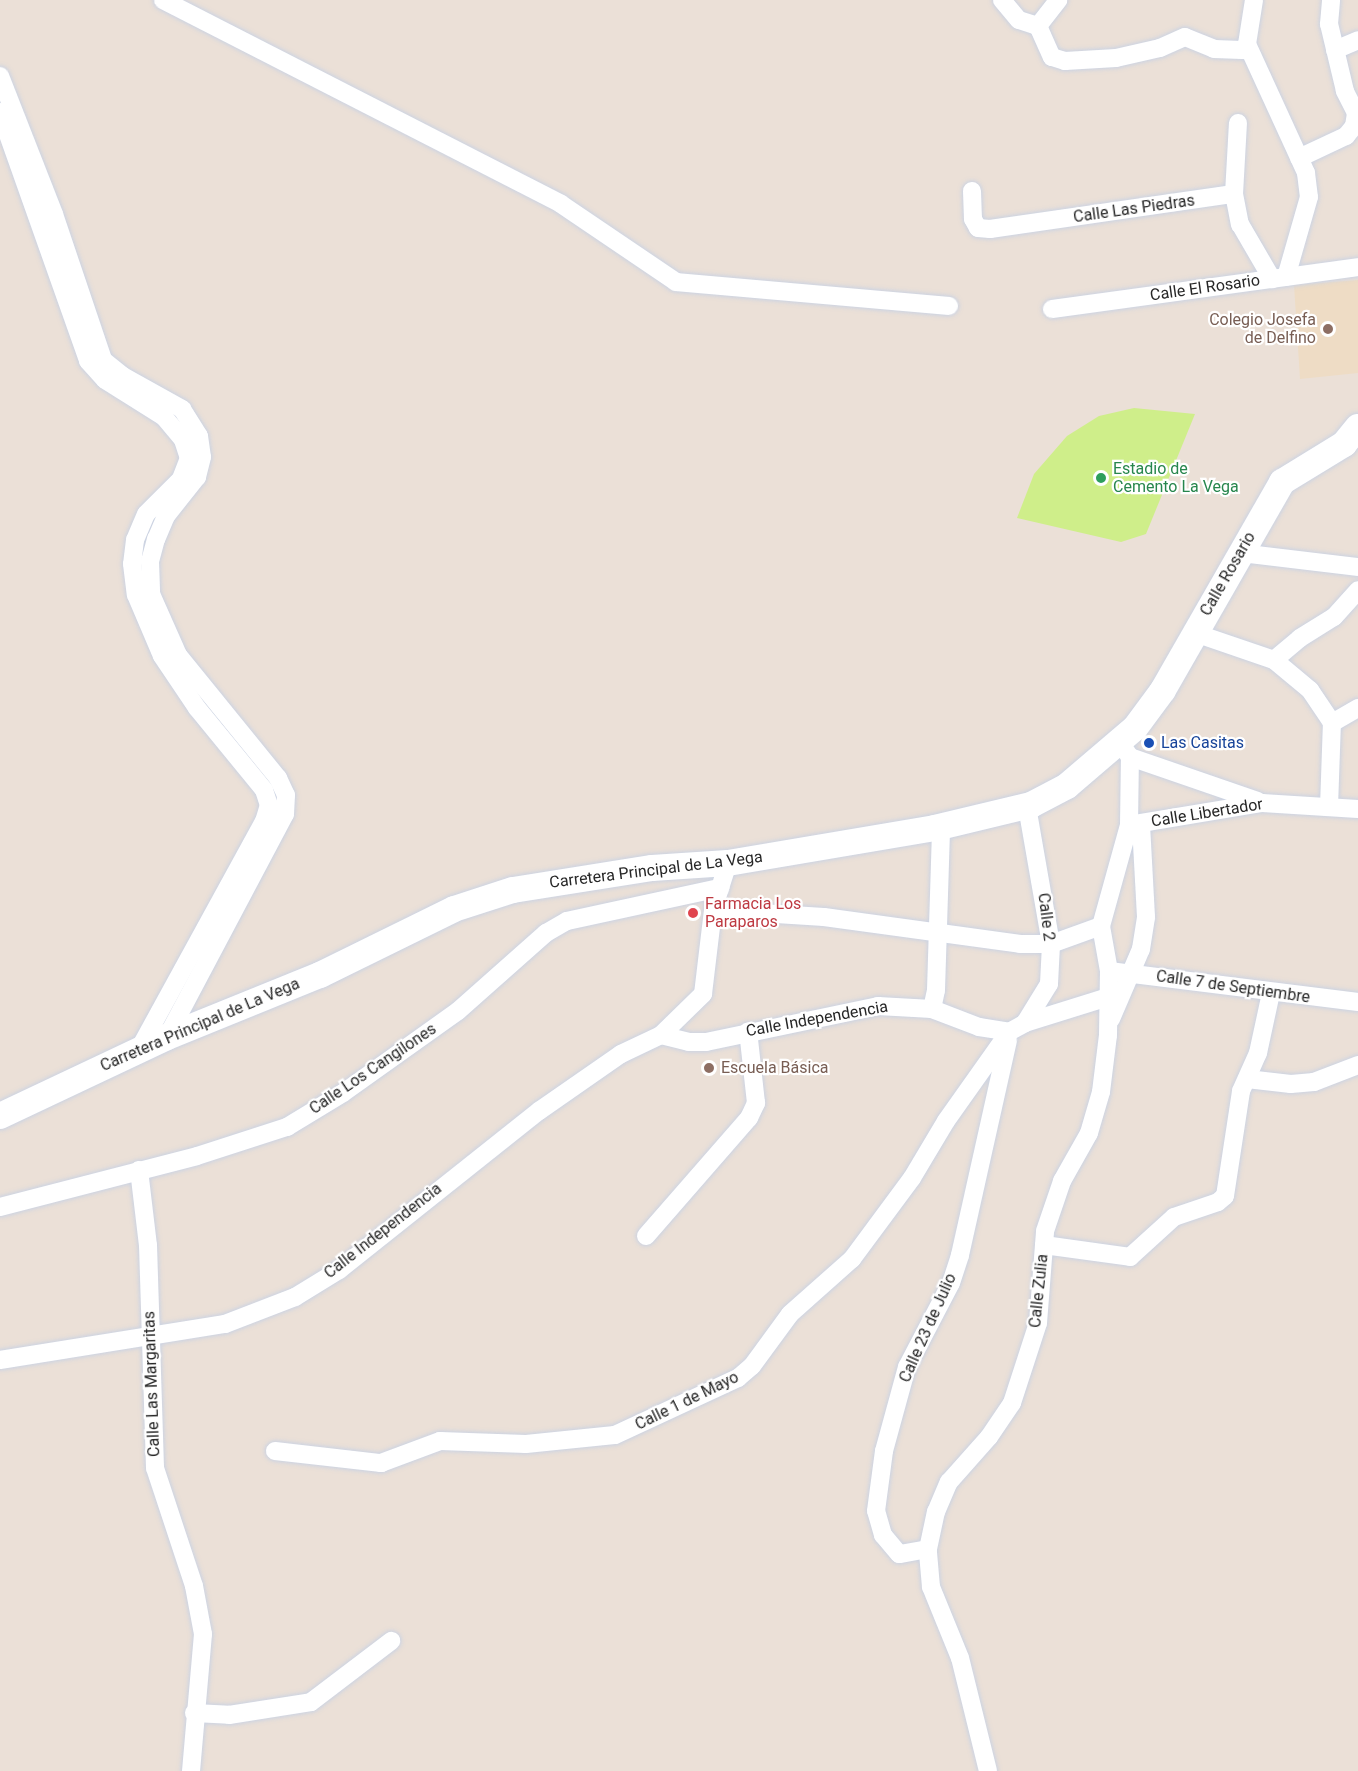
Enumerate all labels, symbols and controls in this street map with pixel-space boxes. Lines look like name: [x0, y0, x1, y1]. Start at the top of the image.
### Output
street label: Calle Las Piedras: [1072, 191, 1196, 227]
street label: Calle El Rosario: [1149, 271, 1261, 305]
place label: Colegio Josefa de Delfino: [1209, 310, 1316, 348]
marker: Colegio Josefa de Delfino: [1321, 322, 1335, 336]
place label: Estadio de Cemento La Vega: [1113, 459, 1239, 497]
marker: Estadio de Cemento La Vega: [1094, 471, 1108, 485]
street label: Calle Rosario: [1196, 529, 1260, 619]
place label: Las Casitas: [1161, 733, 1244, 753]
marker: Las Casitas: [1142, 736, 1156, 750]
street label: Calle Libertador: [1150, 795, 1264, 831]
street label: Carretera Principal de La Vega: [548, 847, 764, 893]
street label: Calle 2: [1034, 892, 1058, 942]
place label: Farmacia Los Paraparos: [705, 894, 801, 932]
marker: Farmacia Los Paraparos: [686, 906, 700, 920]
street label: Calle 7 de Septiembre: [1155, 967, 1311, 1007]
street label: Carretera Principal de La Vega: [97, 974, 303, 1076]
street label: Calle Independencia: [745, 997, 889, 1041]
street label: Calle Los Cangilones: [306, 1019, 440, 1119]
place label: Escuela Básica: [721, 1058, 828, 1078]
marker: Escuela Básica: [702, 1061, 716, 1075]
street label: Calle Independencia: [320, 1179, 446, 1283]
street label: Calle Zulia: [1026, 1253, 1052, 1329]
street label: Calle 23 de Julio: [895, 1270, 961, 1386]
street label: Calle Las Margaritas: [140, 1311, 164, 1457]
street label: Calle 1 de Mayo: [632, 1368, 742, 1434]

